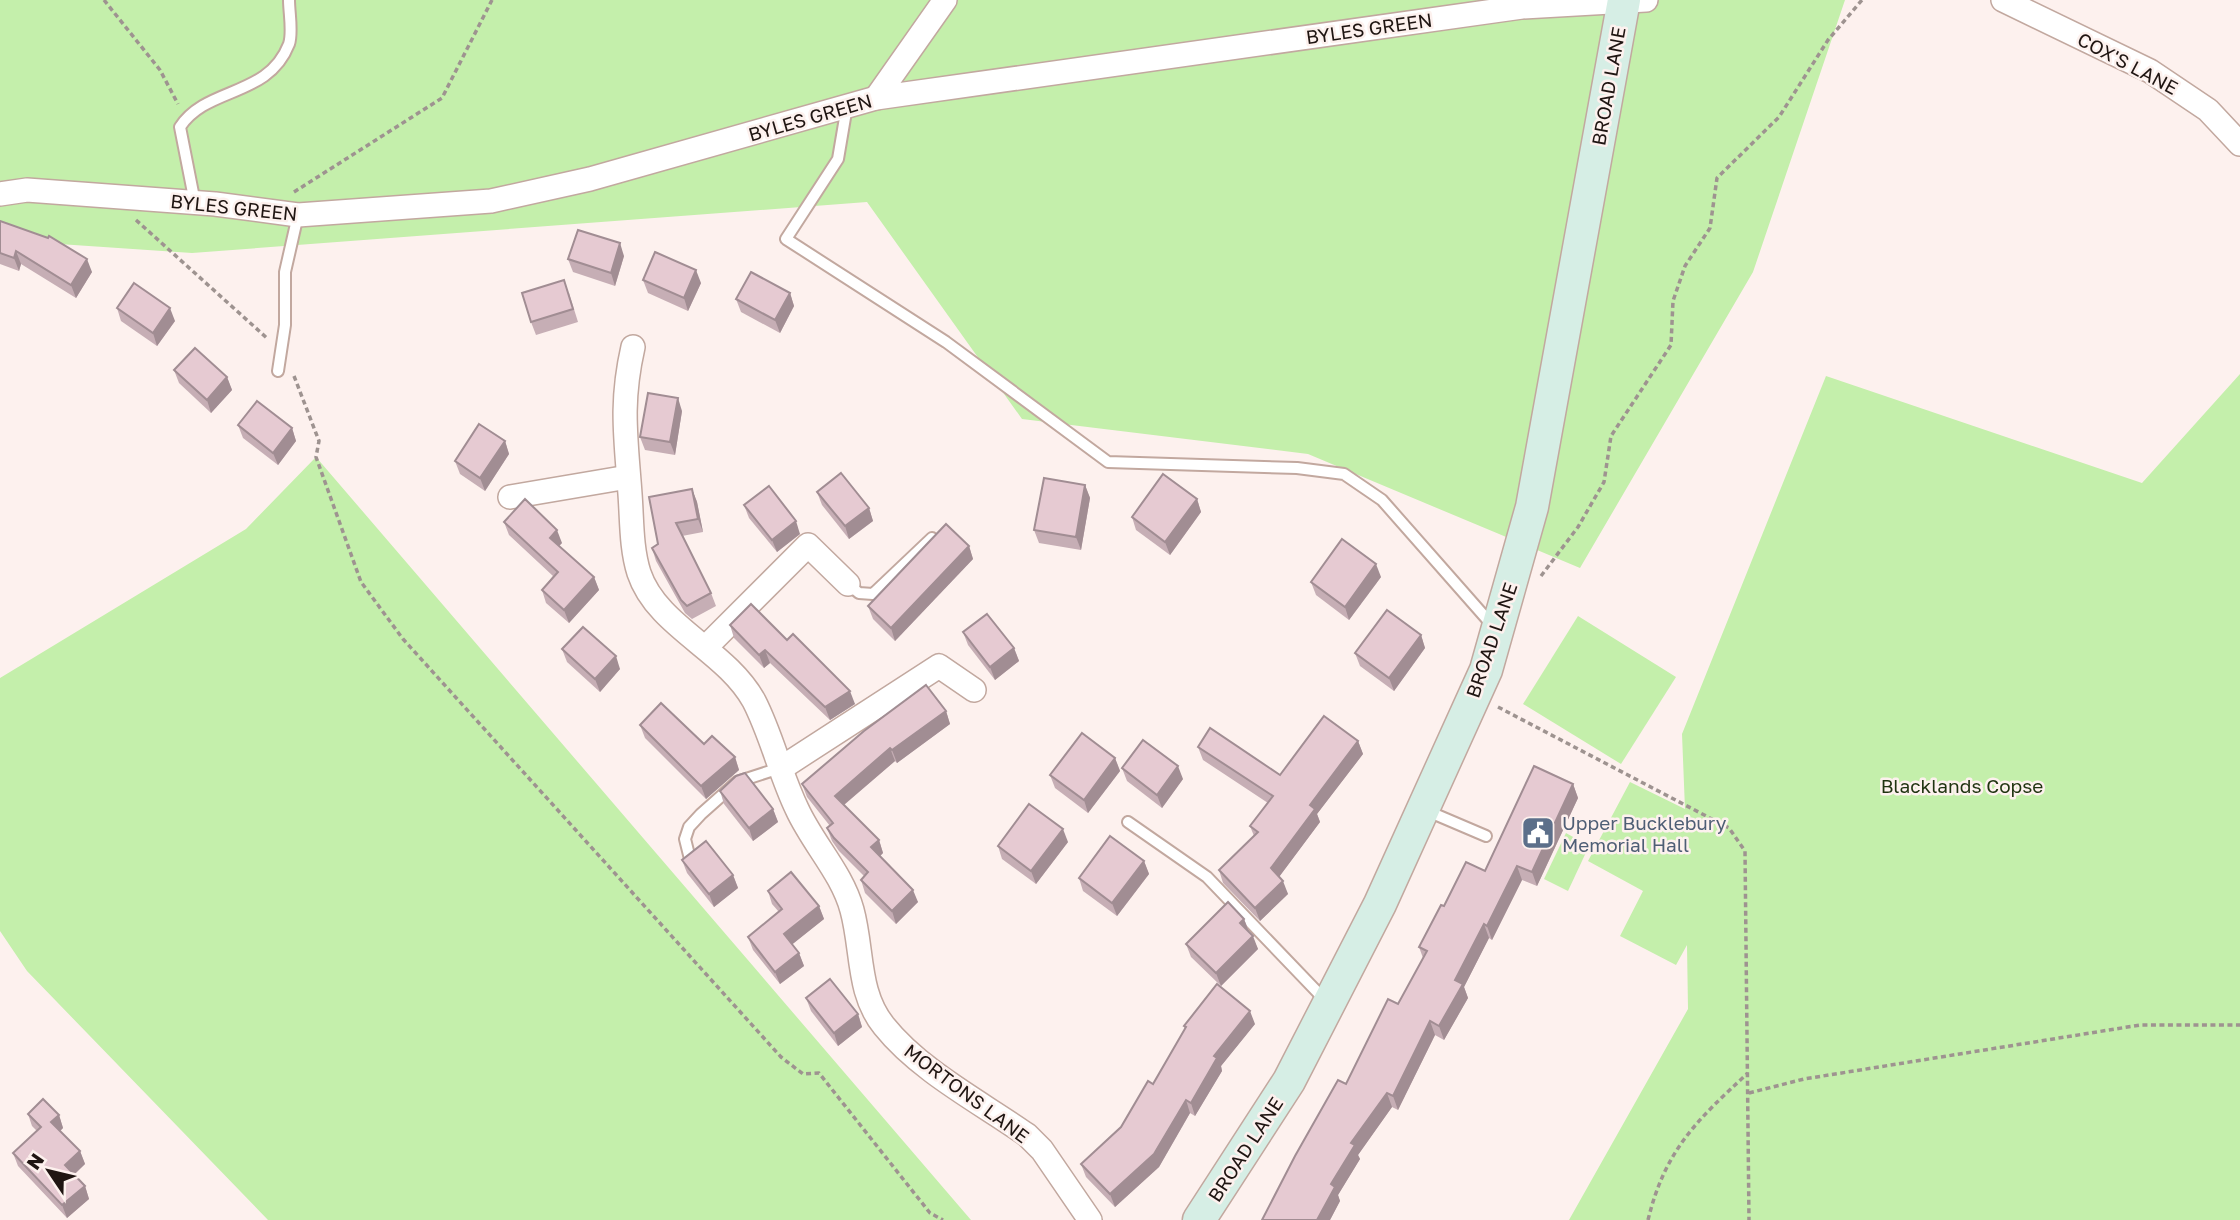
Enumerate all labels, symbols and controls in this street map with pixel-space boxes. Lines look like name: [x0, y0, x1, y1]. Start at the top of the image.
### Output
street label: BYLES GREEN: [1304, 8, 1434, 48]
street label: BROAD LANE: [1586, 25, 1630, 147]
street label: COX'S LANE: [2074, 27, 2182, 99]
street label: BYLES GREEN: [746, 88, 874, 146]
street label: BYLES GREEN: [169, 189, 299, 225]
street label: BROAD LANE: [1461, 579, 1521, 701]
park label: Blacklands Copse: [1881, 774, 2043, 797]
place label: Upper Bucklebury Memorial Hall: [1562, 811, 1727, 856]
public building icon: Upper Bucklebury Memorial Hall: [1519, 814, 1557, 852]
street label: MORTONS LANE: [900, 1039, 1034, 1147]
street label: BROAD LANE: [1203, 1092, 1287, 1206]
north arrow: [14, 1136, 84, 1206]
text: N: [21, 1148, 48, 1173]

